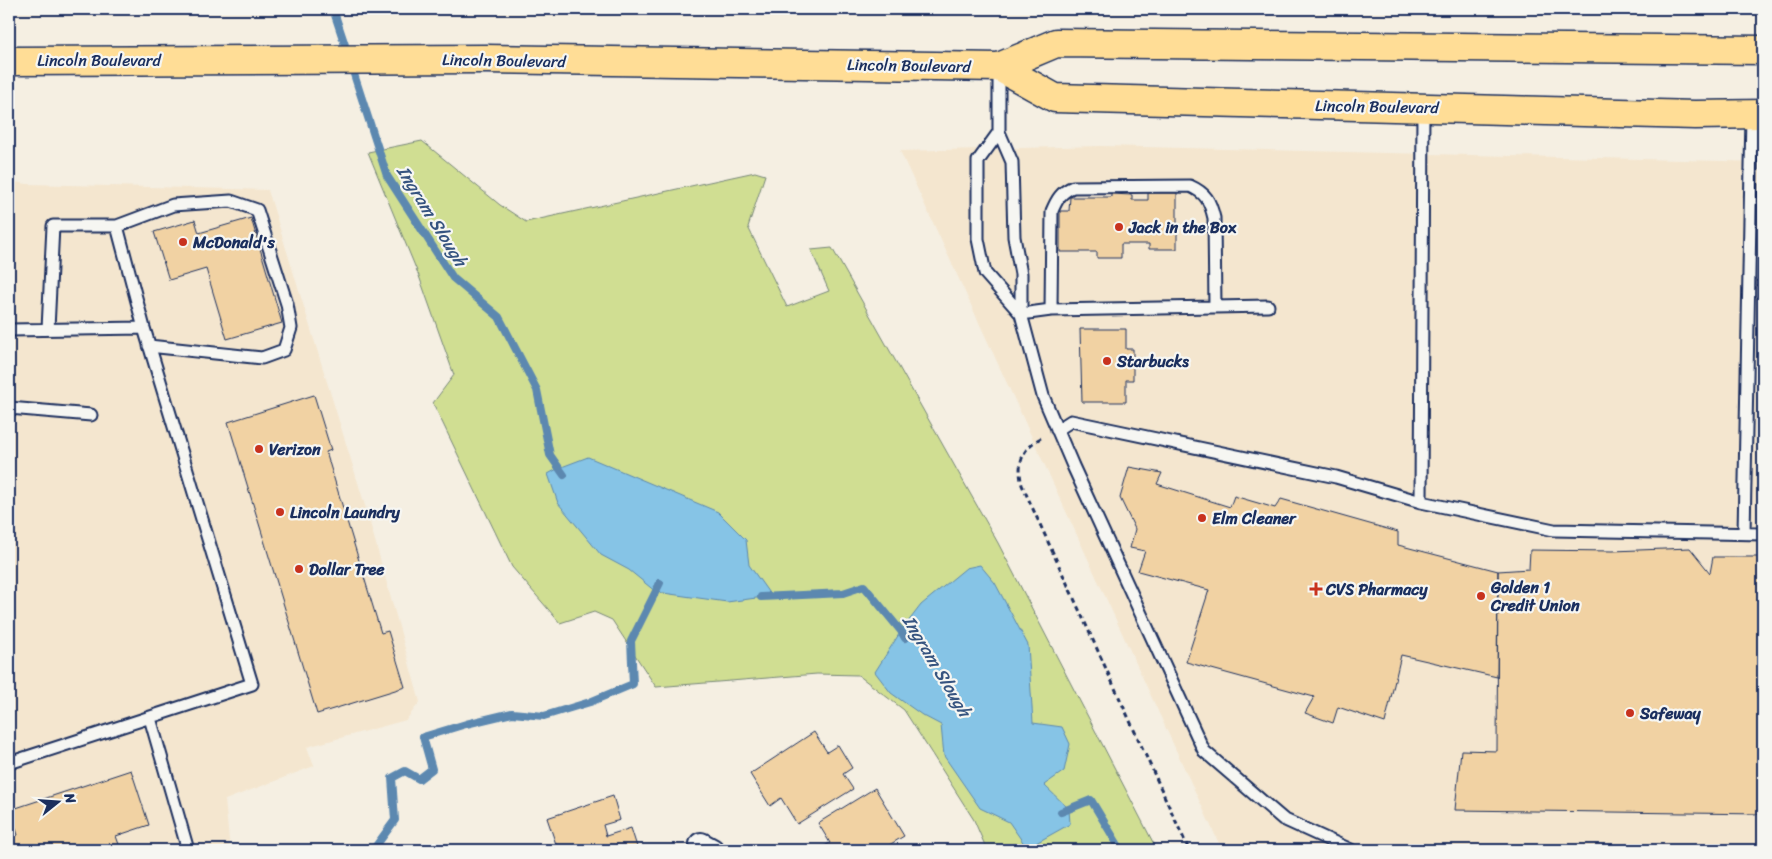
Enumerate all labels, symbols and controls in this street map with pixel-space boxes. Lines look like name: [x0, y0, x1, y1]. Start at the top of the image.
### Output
street label: Lincoln Boulevard: [442, 45, 568, 76]
street label: Lincoln Boulevard: [37, 46, 162, 75]
street label: Lincoln Boulevard: [847, 50, 973, 81]
street label: Lincoln Boulevard: [1315, 91, 1441, 122]
water label: Ingram Slough: [388, 158, 477, 274]
place label: Jack in the Box: [1128, 213, 1237, 242]
marker: Jack in the Box: [1113, 221, 1125, 233]
place label: McDonald's: [192, 228, 275, 257]
marker: McDonald's: [177, 236, 189, 248]
place label: Starbucks: [1116, 347, 1189, 376]
marker: Starbucks: [1101, 355, 1113, 367]
place label: Verizon: [269, 435, 321, 464]
marker: Verizon: [253, 443, 265, 455]
place label: Lincoln Laundry: [290, 498, 401, 527]
place label: Elm Cleaner: [1212, 504, 1297, 533]
marker: Lincoln Laundry: [274, 506, 286, 518]
marker: Elm Cleaner: [1196, 512, 1208, 524]
place label: Dollar Tree: [309, 555, 385, 584]
marker: Dollar Tree: [293, 563, 305, 575]
place label: Golden 1 Credit Union: [1490, 573, 1580, 620]
place label: CVS Pharmacy: [1325, 575, 1428, 604]
marker: CVS Pharmacy: [1310, 583, 1322, 595]
marker: Golden 1 Credit Union: [1475, 590, 1487, 602]
water label: Ingram Slough: [893, 608, 981, 725]
place label: Safeway: [1639, 699, 1701, 728]
marker: Safeway: [1624, 707, 1636, 719]
north arrow: [32, 776, 82, 826]
text: N: [56, 789, 83, 807]

